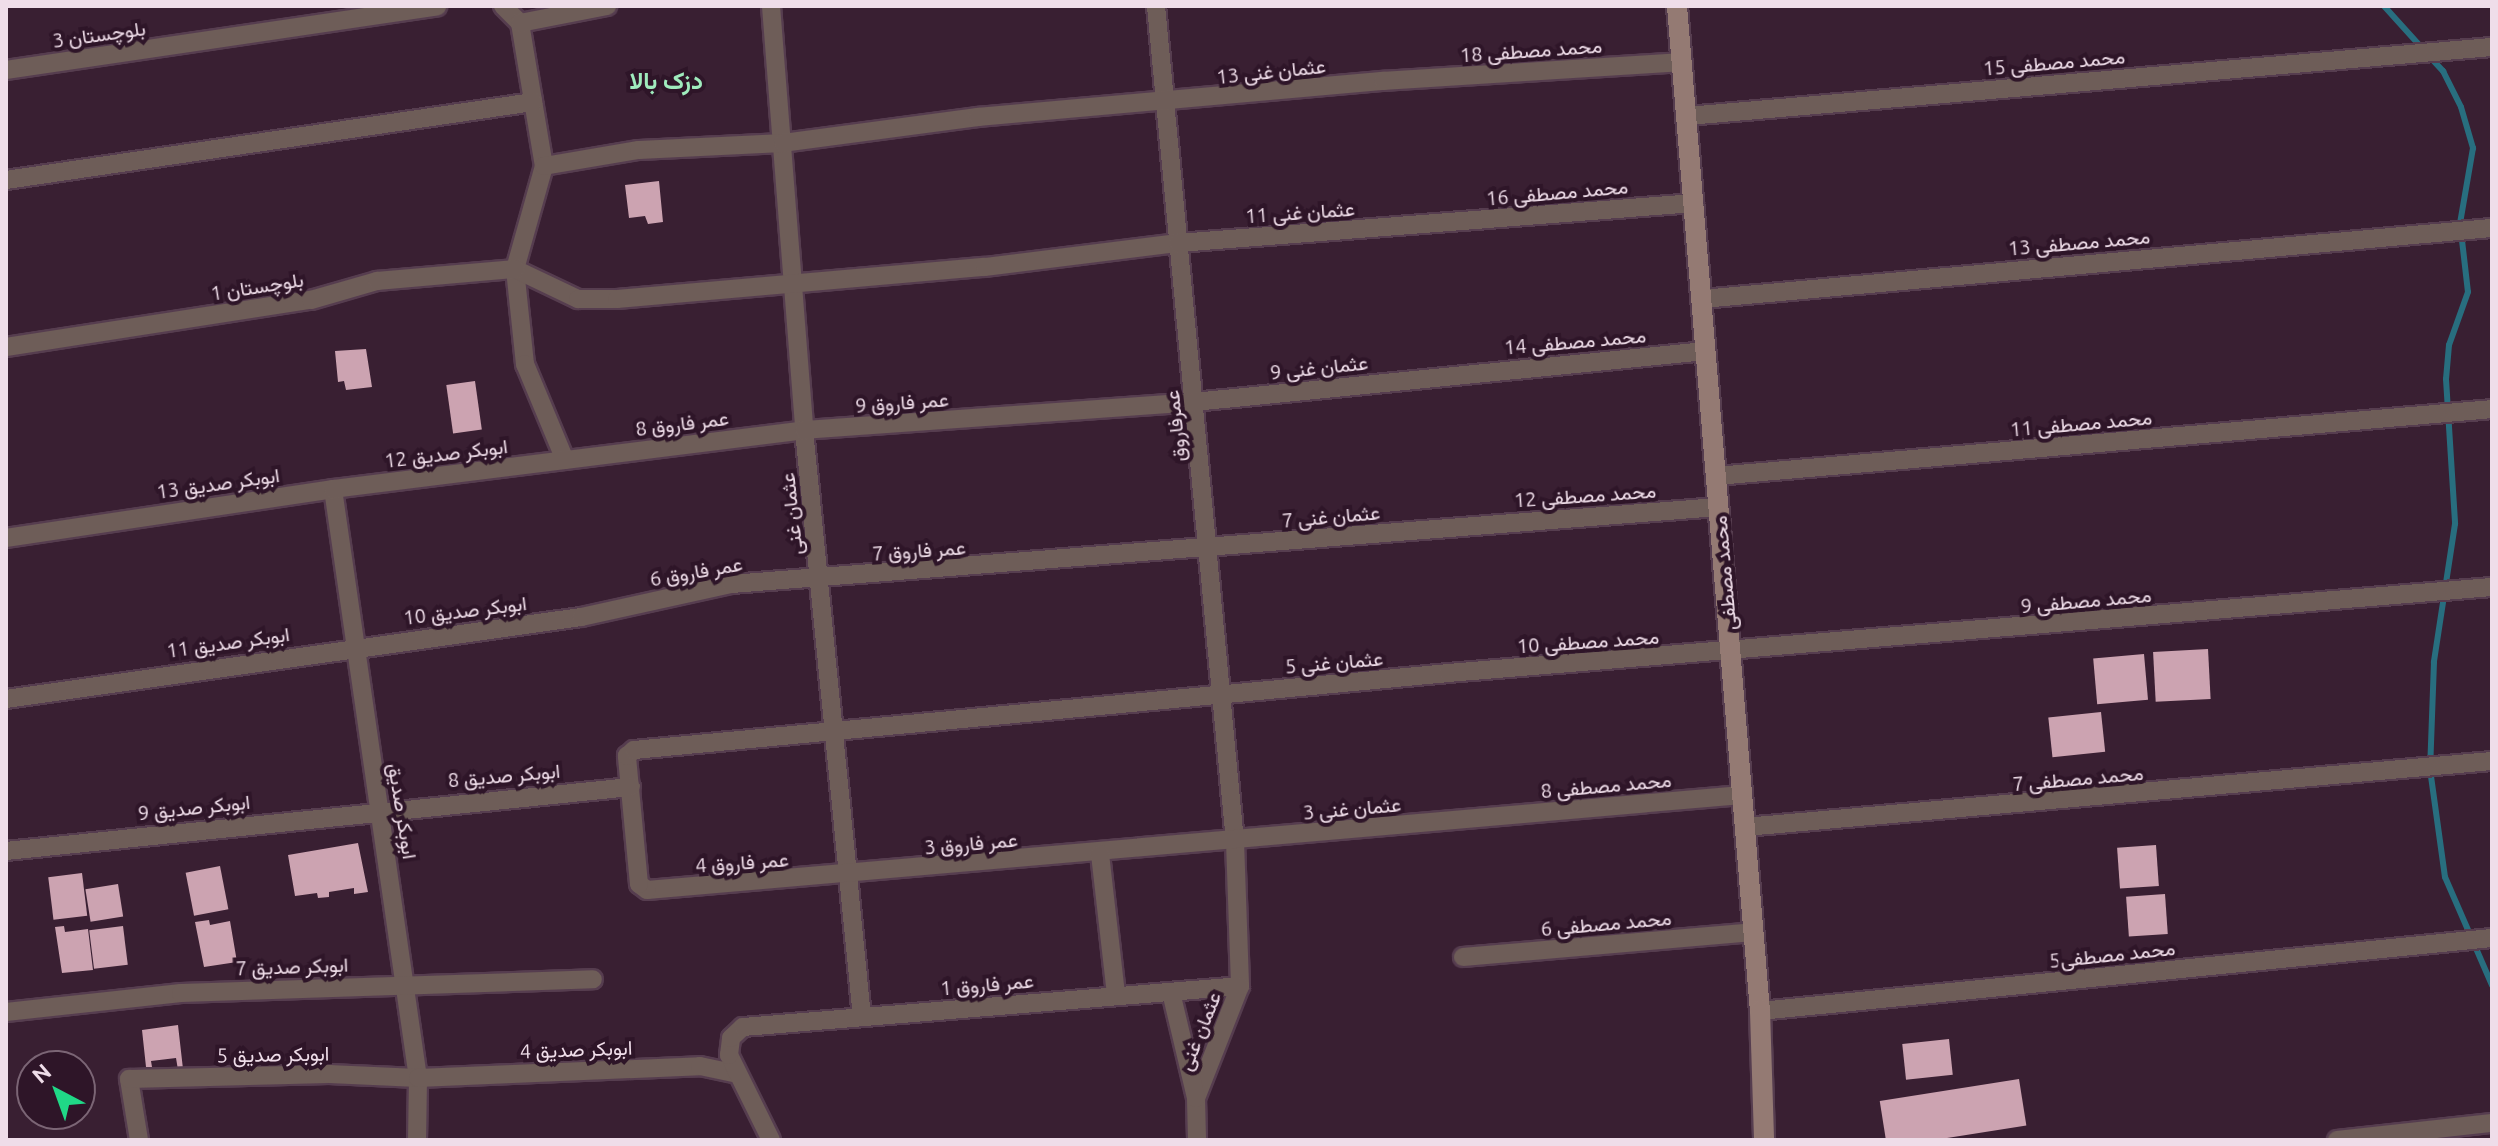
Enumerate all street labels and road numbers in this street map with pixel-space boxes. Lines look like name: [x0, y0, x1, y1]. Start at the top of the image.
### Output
street label: بلوچستان 3: [51, 16, 147, 52]
street label: محمد مصطفی 18: [1459, 33, 1603, 67]
street label: محمد مصطفی 15: [1982, 44, 2126, 80]
street label: عثمان غنی 13: [1215, 53, 1327, 89]
street label: محمد مصطفی 16: [1485, 174, 1629, 210]
street label: عثمان غنی 11: [1244, 196, 1356, 228]
street label: محمد مصطفی 13: [2007, 224, 2151, 260]
street label: بلوچستان 1: [209, 267, 305, 305]
street label: محمد مصطفی 14: [1503, 323, 1647, 359]
street label: عثمان غنی 9: [1269, 350, 1369, 384]
street label: عمر فاروق 9: [854, 387, 950, 417]
street label: عمرفاروق: [1159, 389, 1191, 463]
street label: عمر فاروق 8: [634, 405, 730, 441]
street label: محمد مصطفی 11: [2009, 405, 2153, 441]
street label: ابوبکر صدیق 12: [383, 434, 509, 472]
street label: ابوبکر صدیق 13: [155, 462, 281, 504]
street label: عثمان غنی: [775, 472, 807, 556]
street label: محمد مصطفی 12: [1513, 478, 1657, 512]
street label: عثمان غنی 7: [1281, 500, 1381, 532]
street label: محمد مصطفی: [1707, 515, 1741, 631]
street label: عمر فاروق 7: [871, 535, 967, 565]
street label: عمر فاروق 6: [648, 551, 744, 591]
street label: محمد مصطفی 9: [2020, 582, 2152, 618]
street label: ابوبکر صدیق 10: [402, 591, 528, 629]
street label: ابوبکر صدیق 11: [165, 621, 291, 663]
street label: محمد مصطفی 10: [1516, 624, 1660, 658]
street label: عثمان غنی 5: [1284, 646, 1384, 678]
street label: ابوبکر صدیق 8: [447, 758, 561, 792]
street label: محمد مصطفی 7: [2012, 760, 2144, 796]
street label: ابوبکر صدیق: [384, 761, 422, 861]
street label: محمد مصطفی 8: [1540, 767, 1672, 803]
street label: ابوبکر صدیق 9: [137, 789, 251, 825]
street label: عثمان غنی 3: [1302, 792, 1402, 824]
street label: عمر فاروق 3: [923, 827, 1019, 859]
street label: عمر فاروق 4: [694, 847, 790, 877]
street label: محمد مصطفی 6: [1540, 905, 1672, 941]
street label: محمد مصطفی5: [2048, 935, 2176, 973]
street label: ابوبکر صدیق 7: [235, 952, 349, 980]
street label: عمر فاروق 1: [939, 968, 1035, 1000]
street label: عثمان غنی: [1172, 988, 1226, 1074]
street label: ابوبکر صدیق 4: [519, 1035, 633, 1063]
street label: ابوبکر صدیق 5: [216, 1041, 330, 1067]

